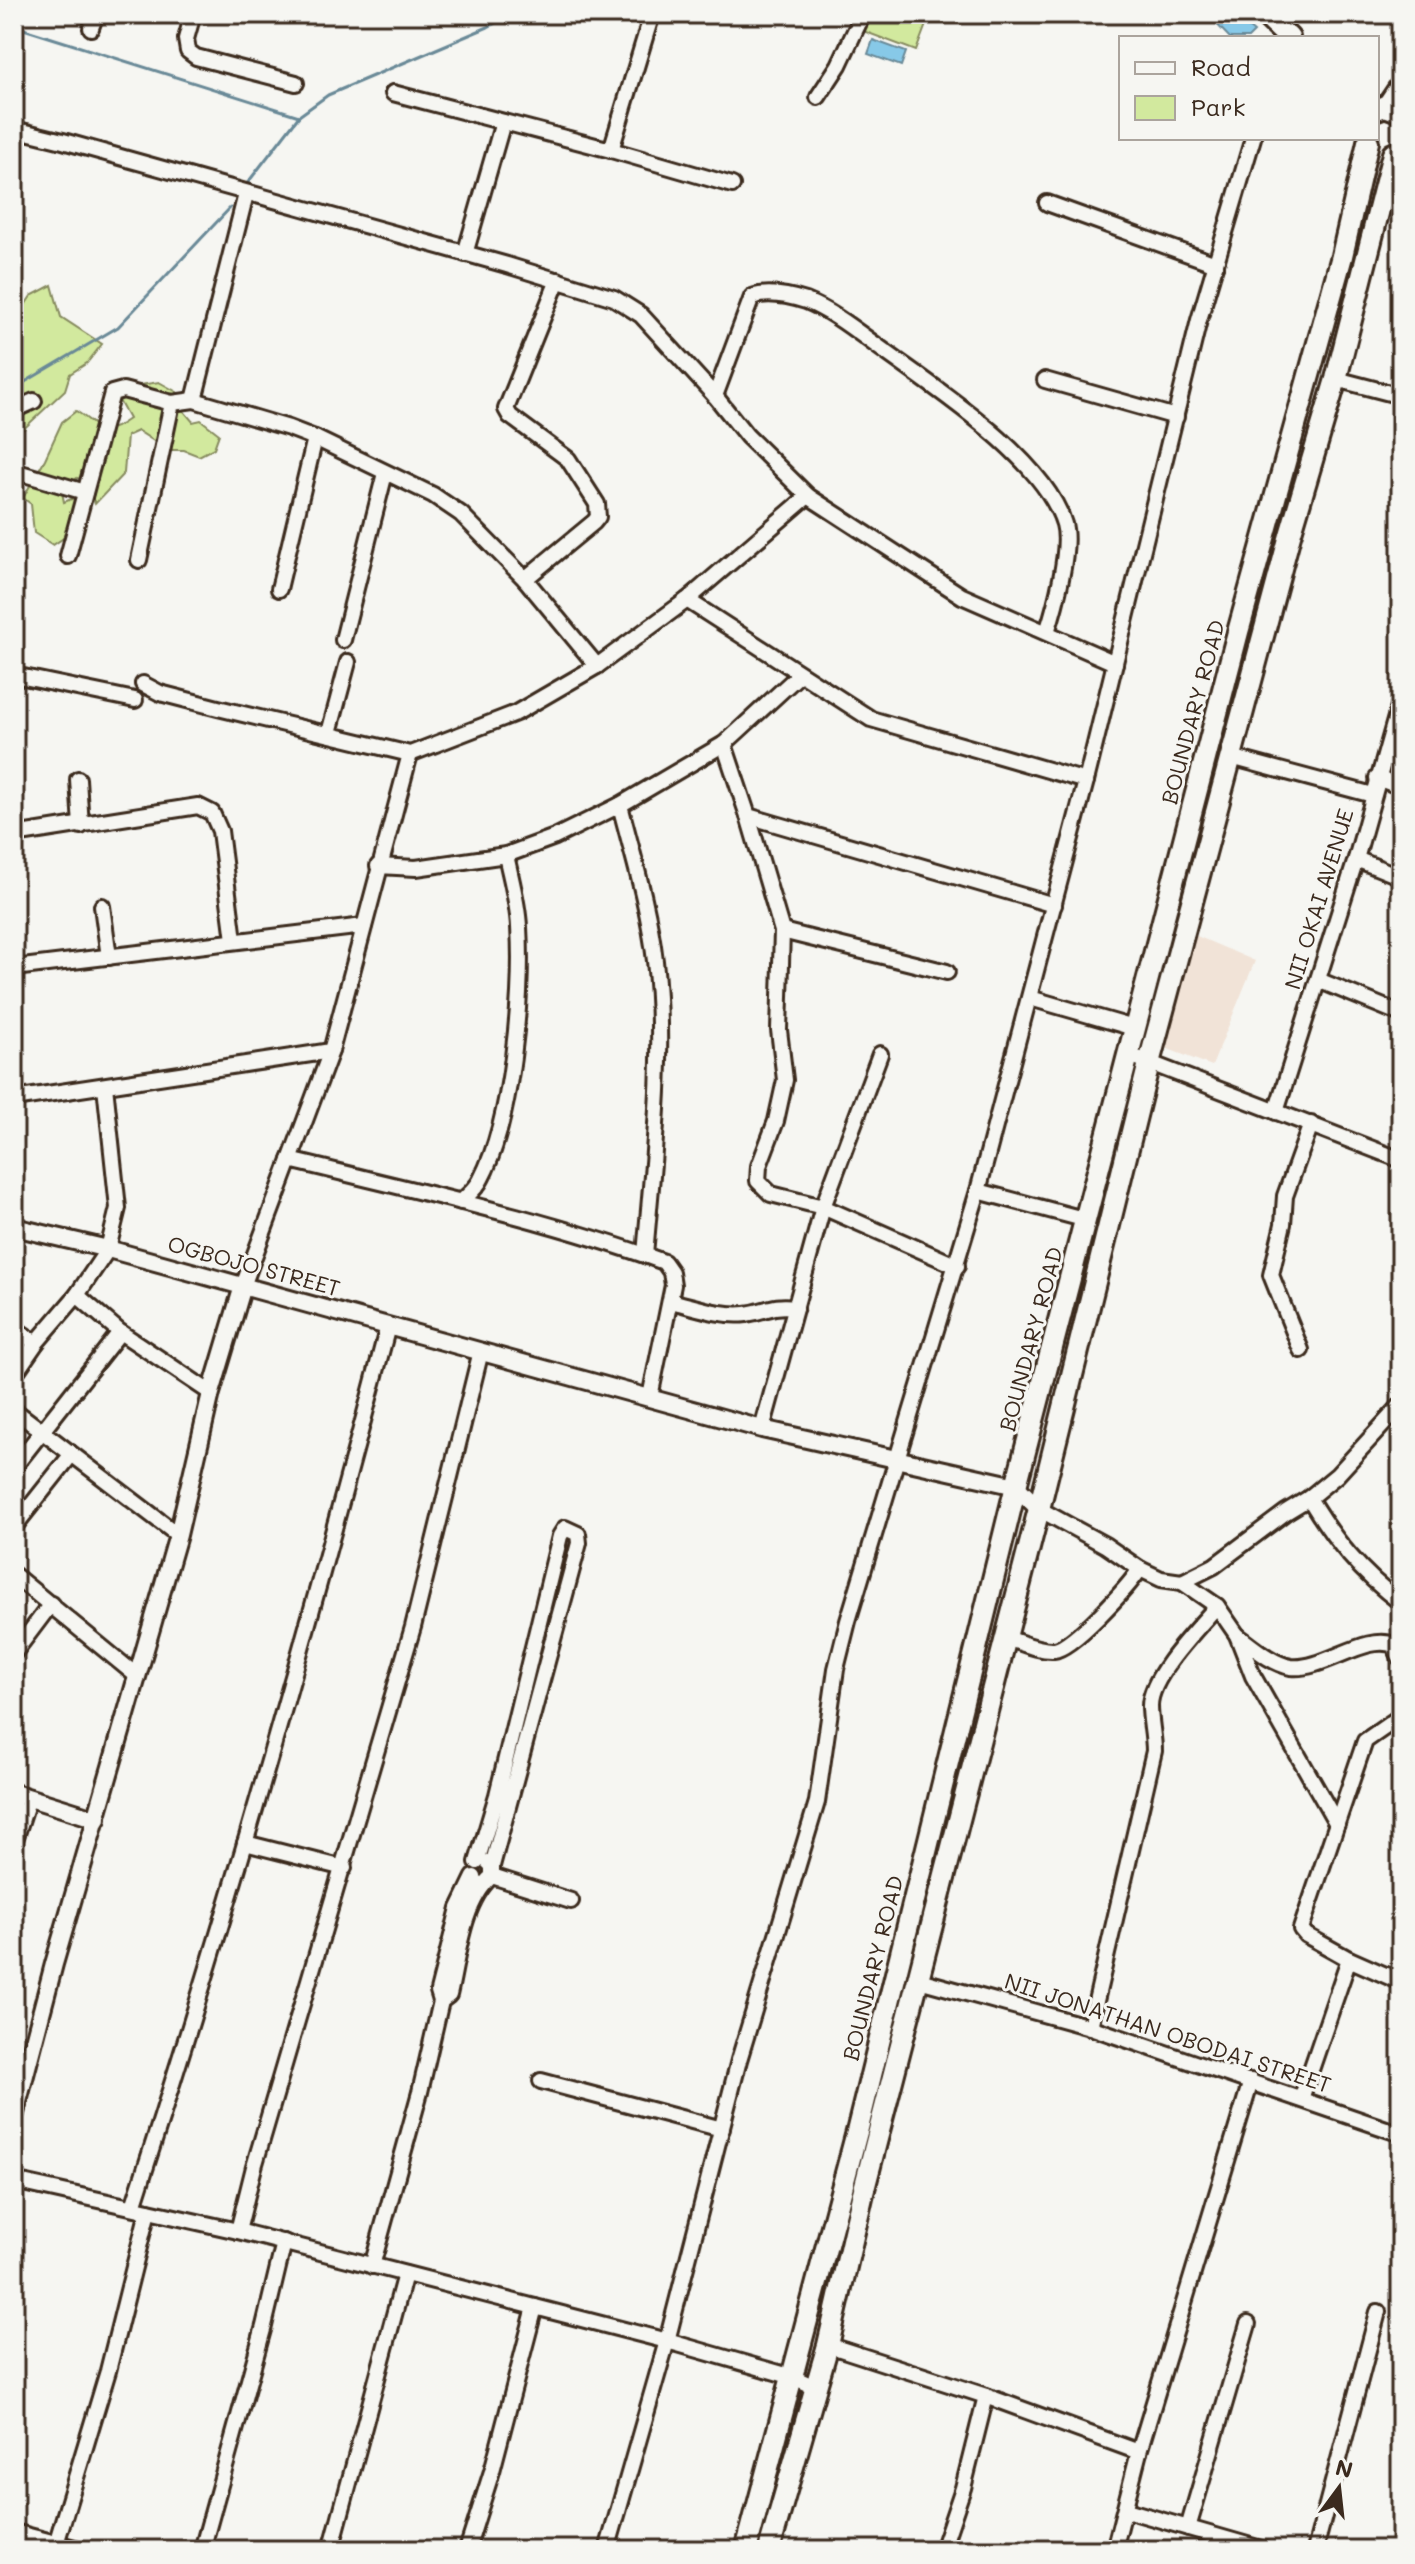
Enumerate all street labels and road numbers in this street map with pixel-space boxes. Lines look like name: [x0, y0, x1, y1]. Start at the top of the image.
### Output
street label: BOUNDARY ROAD: [1154, 616, 1231, 807]
street label: NII OKAI AVENUE: [1277, 805, 1360, 993]
street label: OGBOJO STREET: [165, 1229, 344, 1303]
street label: BOUNDARY ROAD: [992, 1243, 1069, 1434]
street label: BOUNDARY ROAD: [835, 1872, 910, 2063]
street label: NII JONATHAN OBODAI STREET: [1001, 1966, 1335, 2099]

